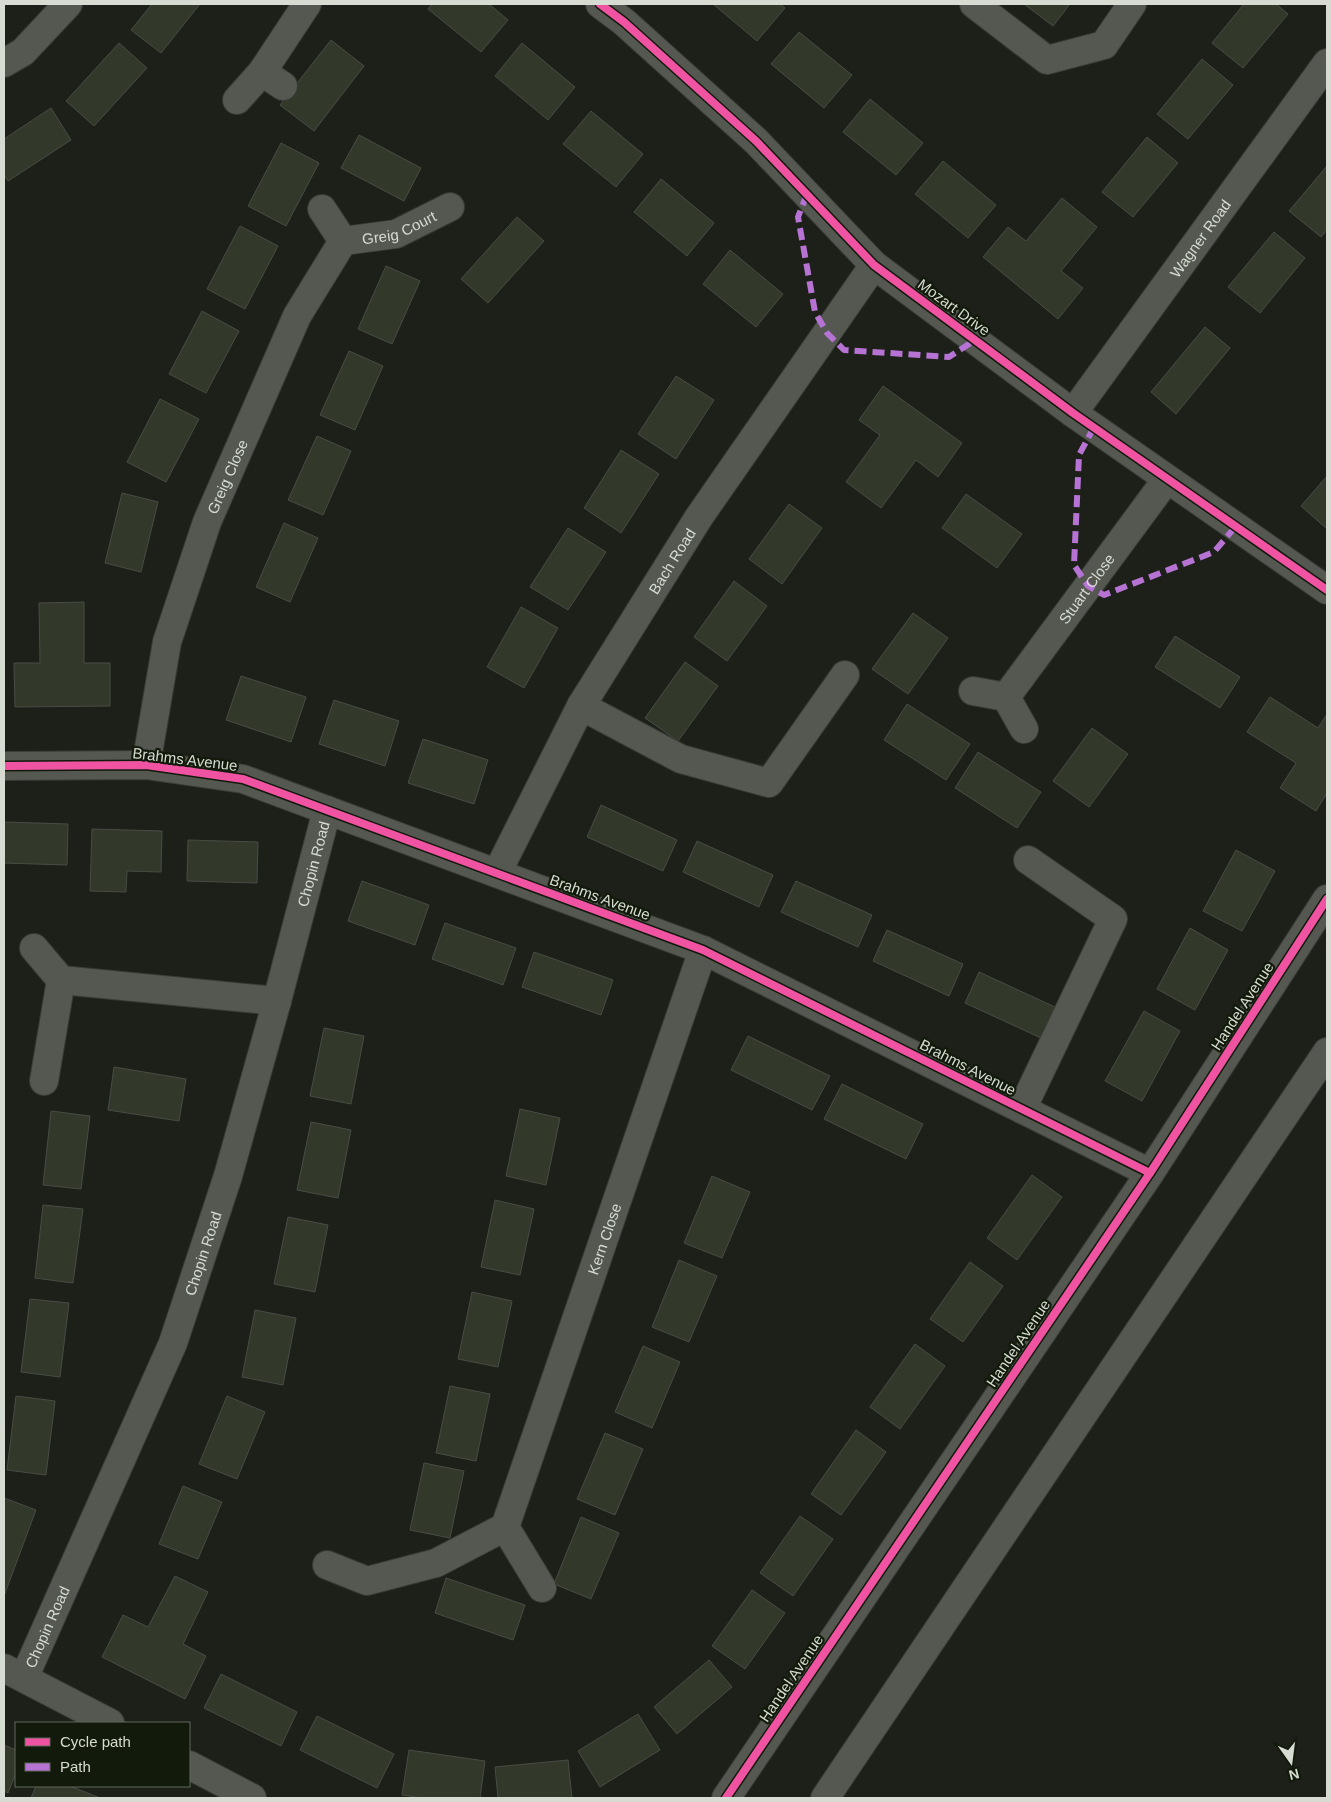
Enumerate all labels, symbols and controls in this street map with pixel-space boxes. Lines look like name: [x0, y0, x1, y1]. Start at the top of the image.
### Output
street label: Wagner Road: [1166, 196, 1234, 280]
street label: Greig Court: [361, 207, 439, 247]
street label: Mozart Drive: [915, 275, 993, 339]
street label: Greig Close: [203, 437, 251, 516]
street label: Bach Road: [645, 525, 698, 597]
street label: Stuart Close: [1055, 550, 1118, 627]
street label: Brahms Avenue: [132, 744, 238, 774]
street label: Chopin Road: [294, 819, 332, 908]
street label: Brahms Avenue: [547, 871, 653, 923]
street label: Handel Avenue: [1207, 959, 1277, 1053]
street label: Brahms Avenue: [917, 1035, 1019, 1099]
street label: Kern Close: [584, 1201, 624, 1277]
street label: Chopin Road: [181, 1209, 224, 1298]
street label: Handel Avenue: [983, 1296, 1053, 1390]
street label: Chopin Road: [21, 1583, 72, 1670]
street label: Handel Avenue: [756, 1631, 826, 1725]
legend: [15, 1722, 190, 1787]
text: Cycle path: [60, 1733, 131, 1750]
north arrow: [1266, 1737, 1316, 1787]
text: Path: [60, 1758, 91, 1775]
text: N: [1287, 1766, 1301, 1784]

